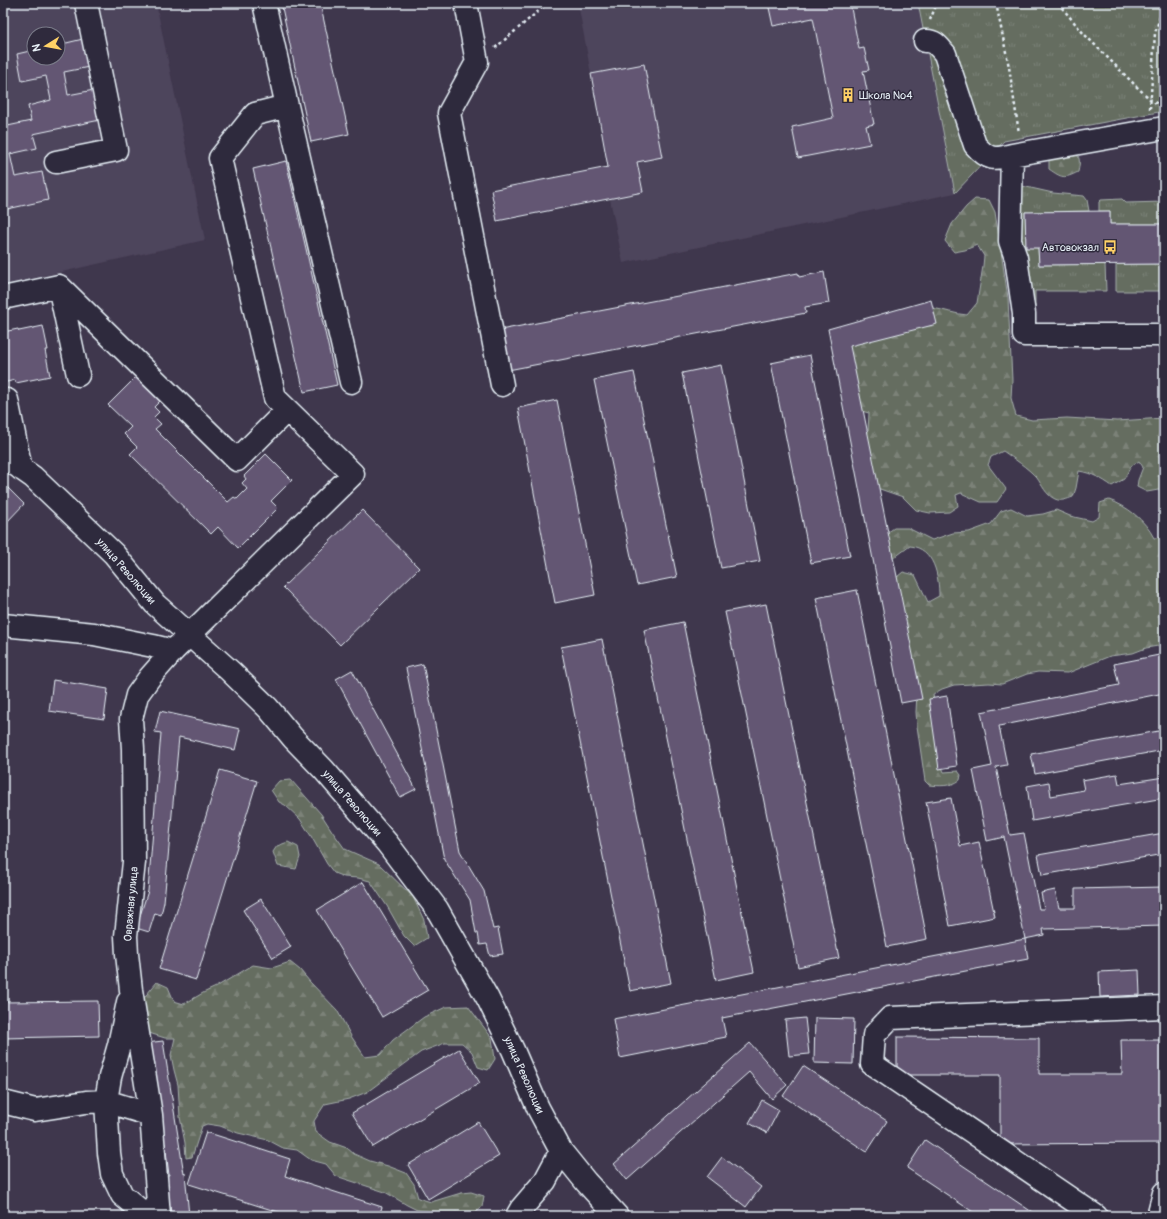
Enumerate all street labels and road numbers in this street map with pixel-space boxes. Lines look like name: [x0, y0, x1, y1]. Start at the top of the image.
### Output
street label: улица Революции: [93, 535, 158, 607]
street label: улица Революции: [319, 767, 384, 839]
street label: Овражная улица: [121, 866, 141, 942]
street label: улица Революции: [501, 1034, 547, 1116]

